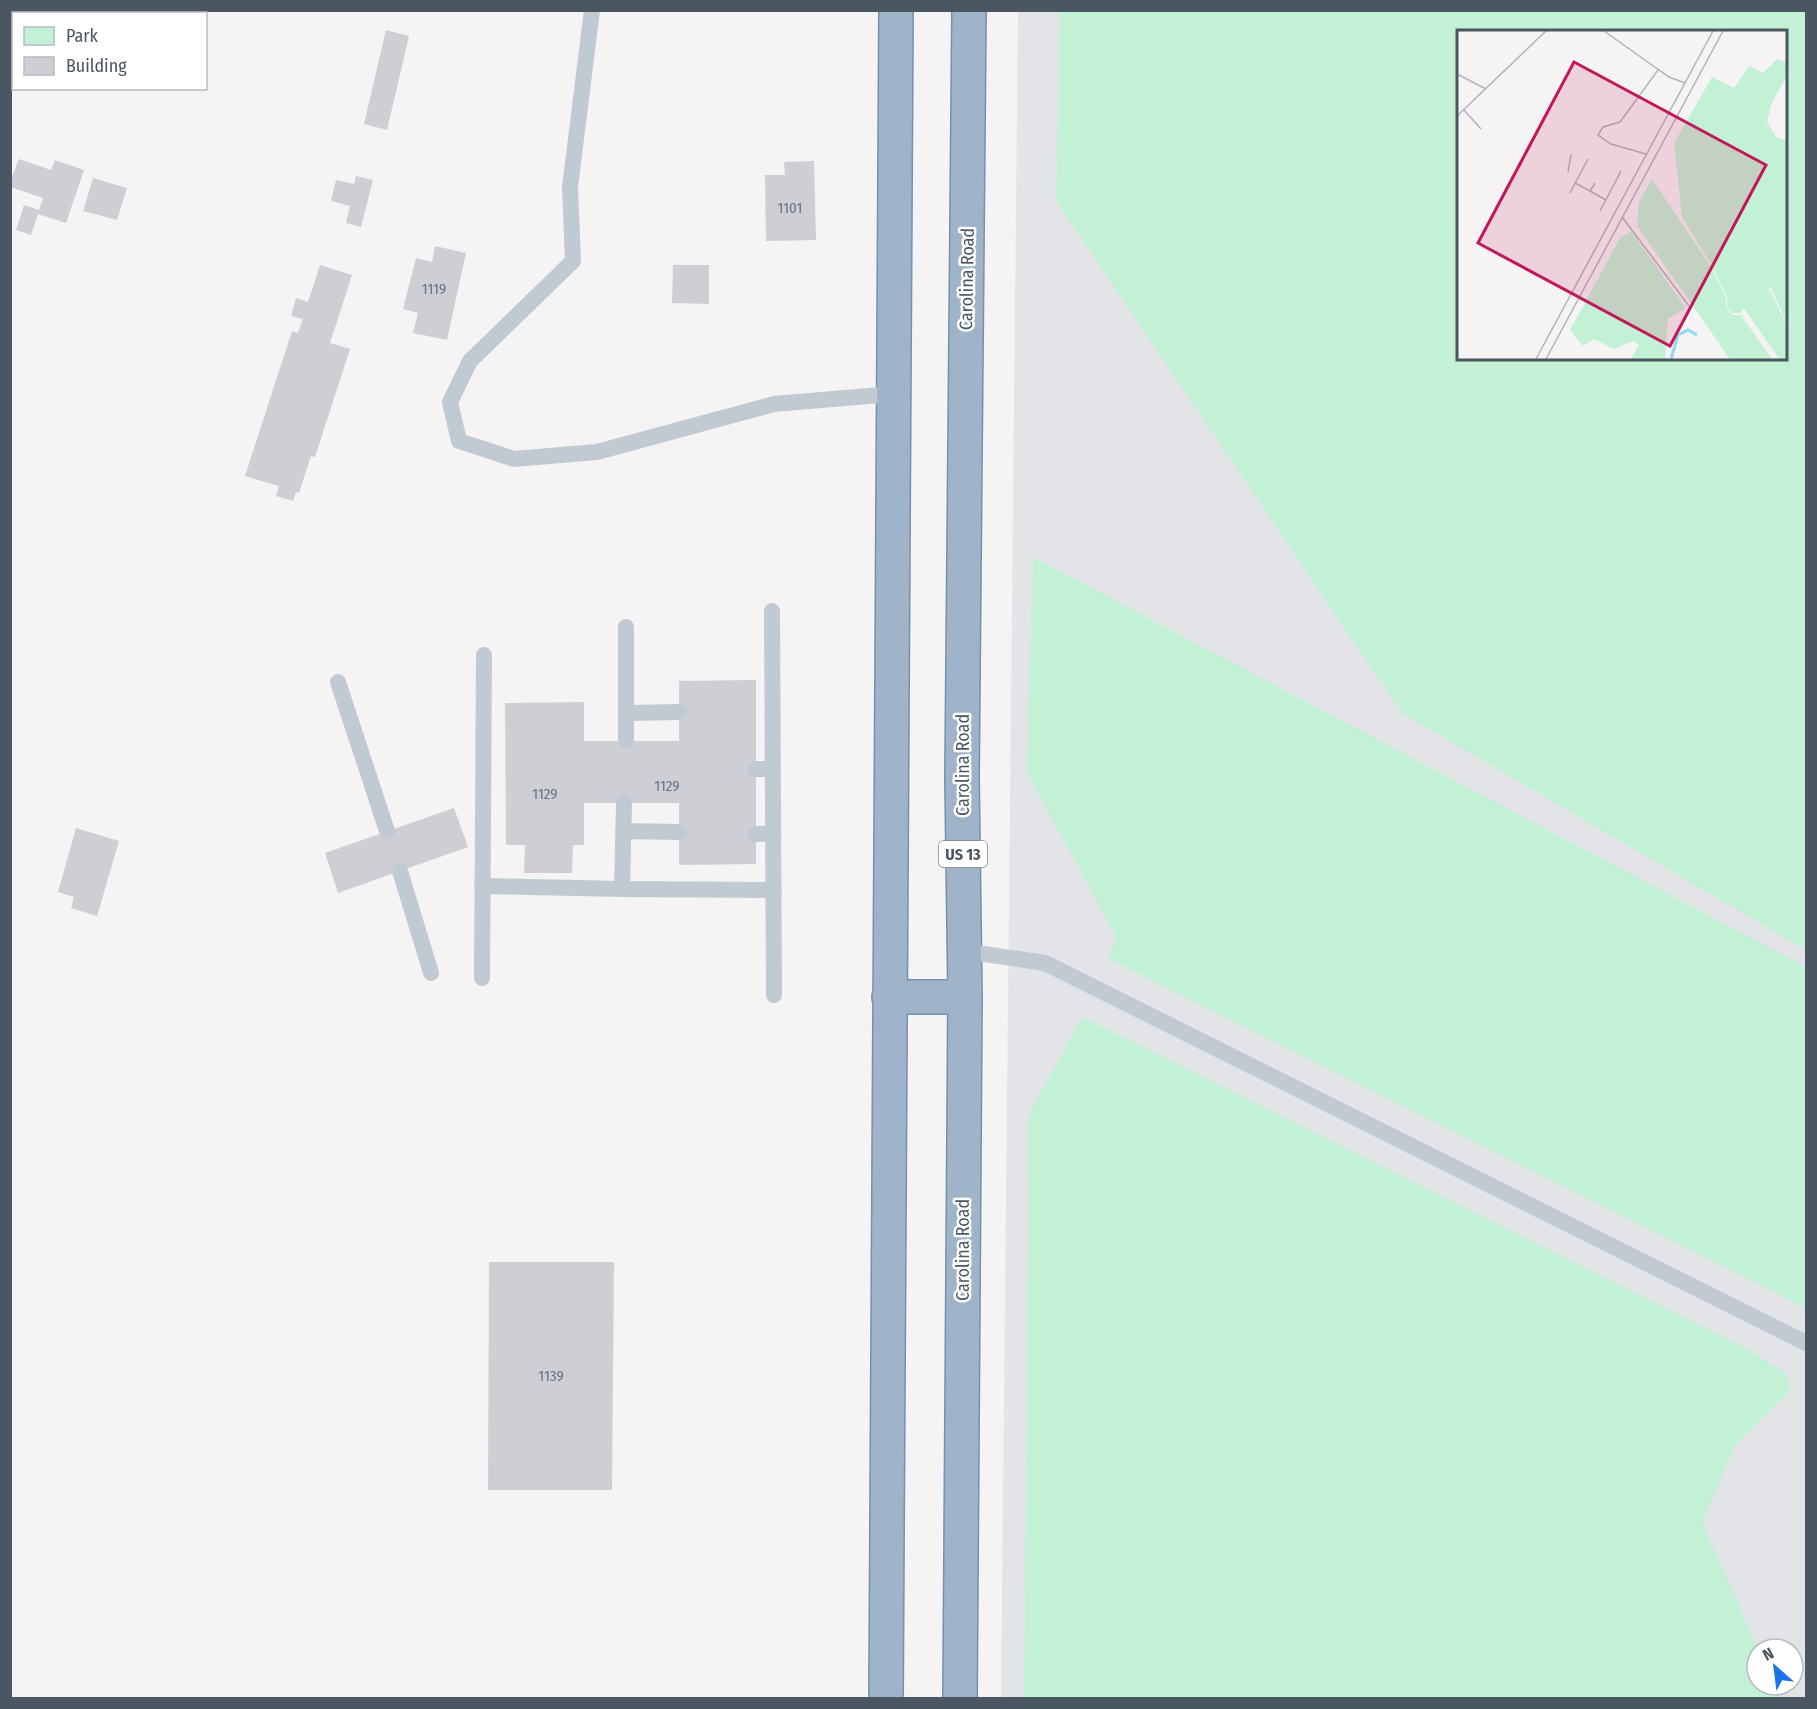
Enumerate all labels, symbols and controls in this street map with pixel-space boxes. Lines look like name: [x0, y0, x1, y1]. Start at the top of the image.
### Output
legend: [12, 12, 207, 90]
text: Park: [66, 25, 99, 47]
inset map: [1457, 30, 1787, 360]
text: Building: [66, 55, 127, 77]
house number: 1101: [778, 199, 802, 217]
street label: Carolina Road: [955, 228, 979, 330]
house number: 1119: [422, 280, 446, 298]
street label: Carolina Road: [952, 714, 974, 816]
house number: 1129: [654, 777, 680, 795]
house number: 1129: [532, 785, 558, 803]
road number: US 13: [939, 841, 987, 867]
street label: Carolina Road: [952, 1199, 974, 1301]
house number: 1139: [538, 1367, 564, 1385]
north arrow: [1745, 1637, 1805, 1697]
text: N: [1759, 1644, 1777, 1665]

